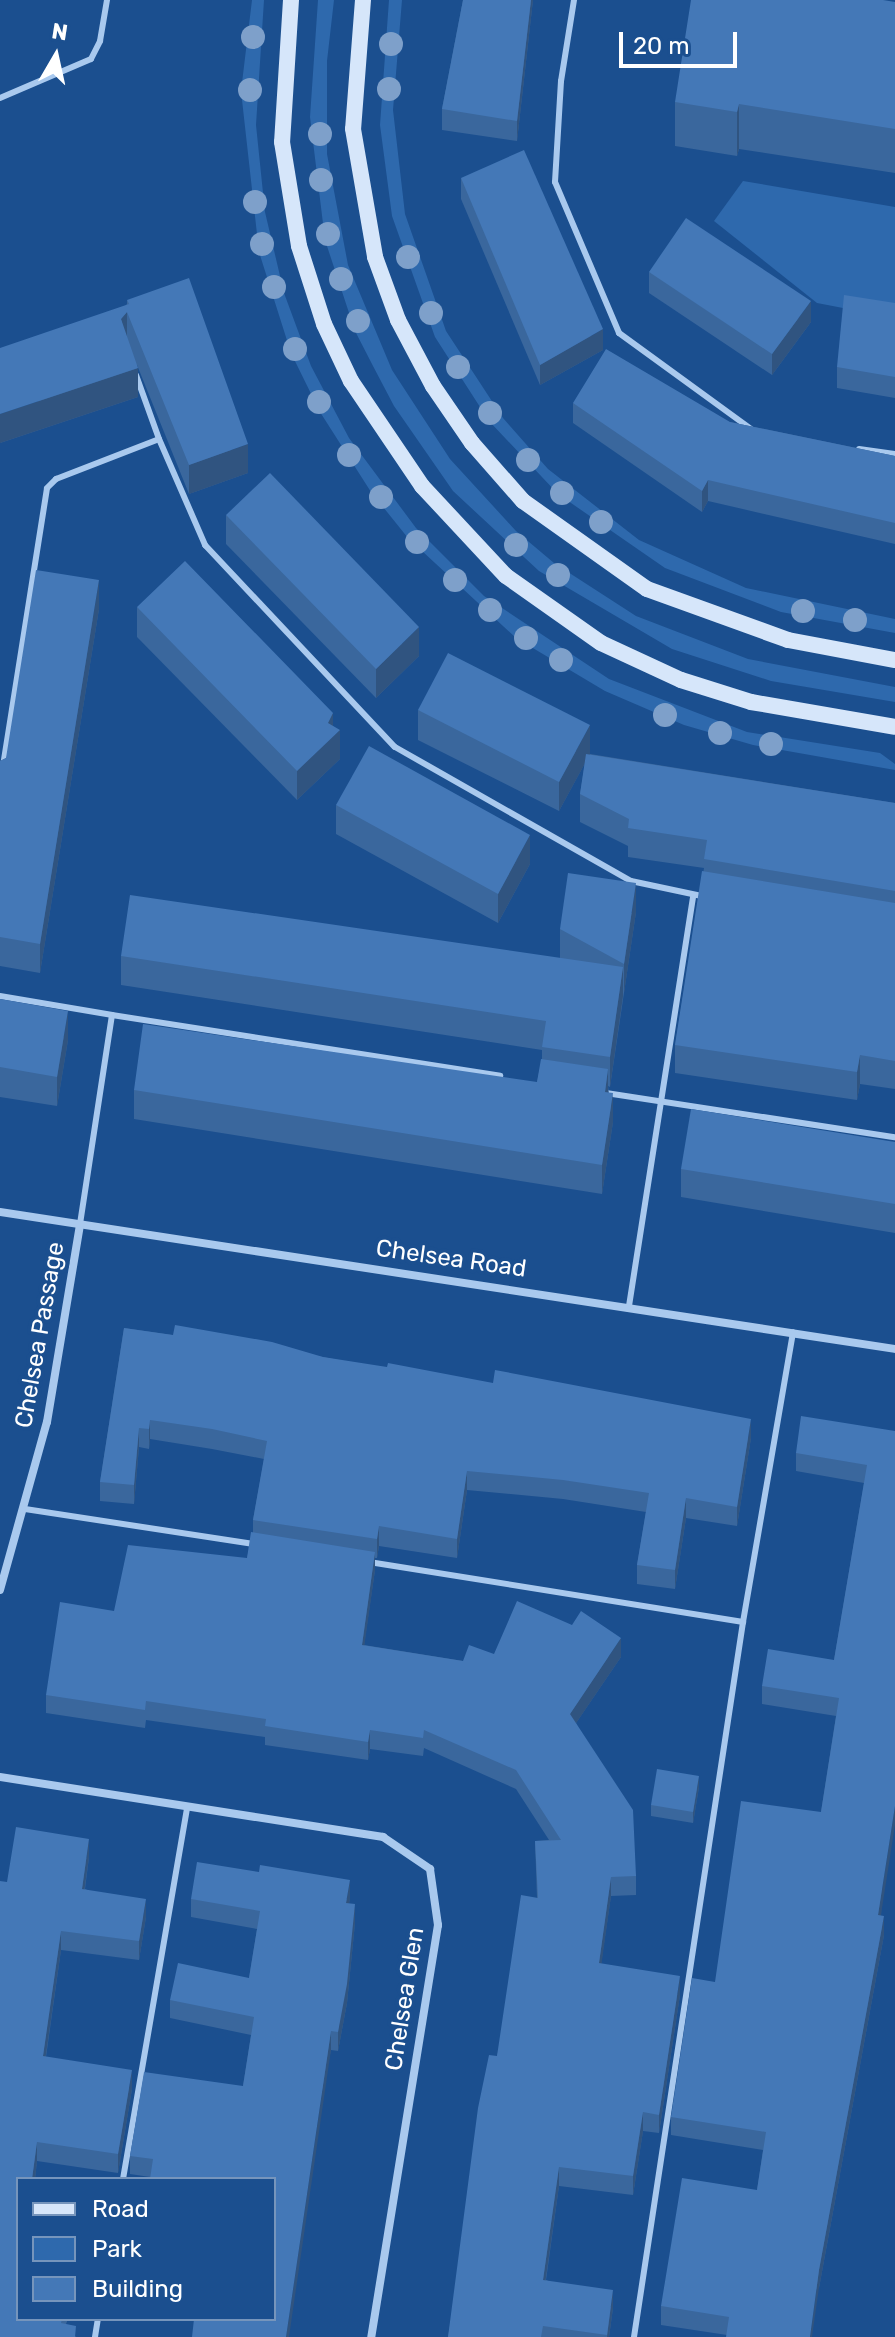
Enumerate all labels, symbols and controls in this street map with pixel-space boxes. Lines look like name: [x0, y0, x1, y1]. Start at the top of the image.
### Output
north arrow: [16, 16, 96, 96]
scale bar: [623, 16, 741, 66]
text: N: [50, 17, 70, 46]
text: 20 m: [633, 32, 690, 60]
street label: Chelsea Road: [374, 1234, 528, 1284]
street label: Chelsea Passage: [9, 1240, 71, 1430]
street label: Chelsea Glen: [379, 1925, 431, 2073]
legend: [16, 2177, 276, 2321]
text: Road: [92, 2195, 149, 2223]
text: Park: [92, 2235, 142, 2263]
text: Building: [92, 2275, 183, 2303]

